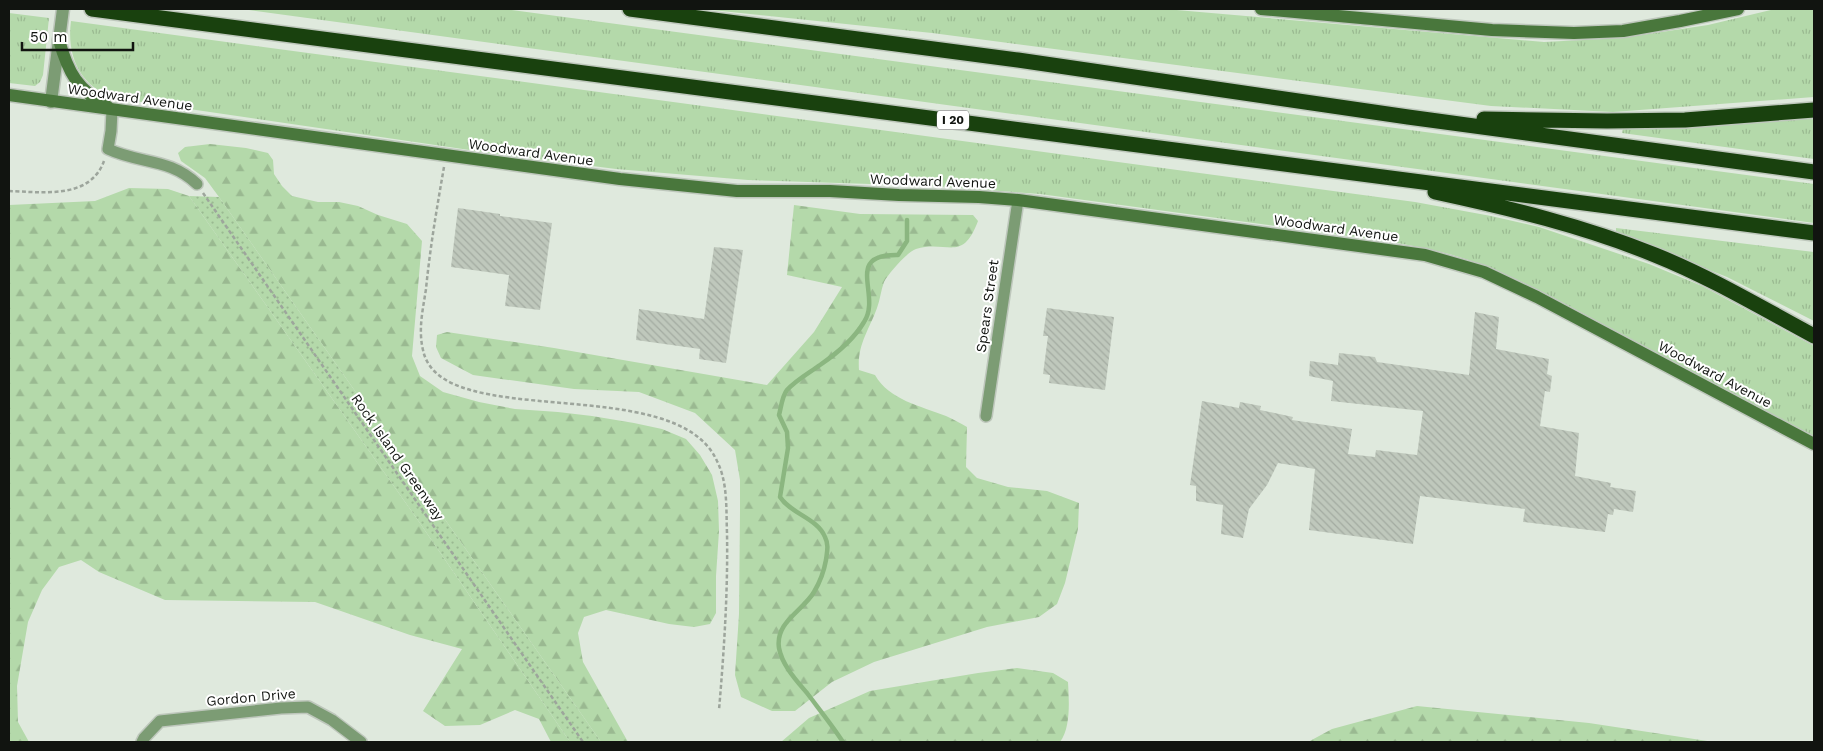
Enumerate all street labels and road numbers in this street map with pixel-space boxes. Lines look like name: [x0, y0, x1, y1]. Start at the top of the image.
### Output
street label: Woodward Avenue: [66, 80, 194, 114]
road number: I 20: [937, 110, 969, 130]
street label: Woodward Avenue: [467, 135, 595, 169]
street label: Woodward Avenue: [870, 171, 996, 191]
street label: Woodward Avenue: [1272, 211, 1400, 245]
street label: Spears Street: [973, 259, 1001, 353]
street label: Woodward Avenue: [1656, 337, 1774, 411]
street label: Rock Island Greenway: [348, 391, 448, 524]
street label: Gordon Drive: [206, 685, 296, 709]

